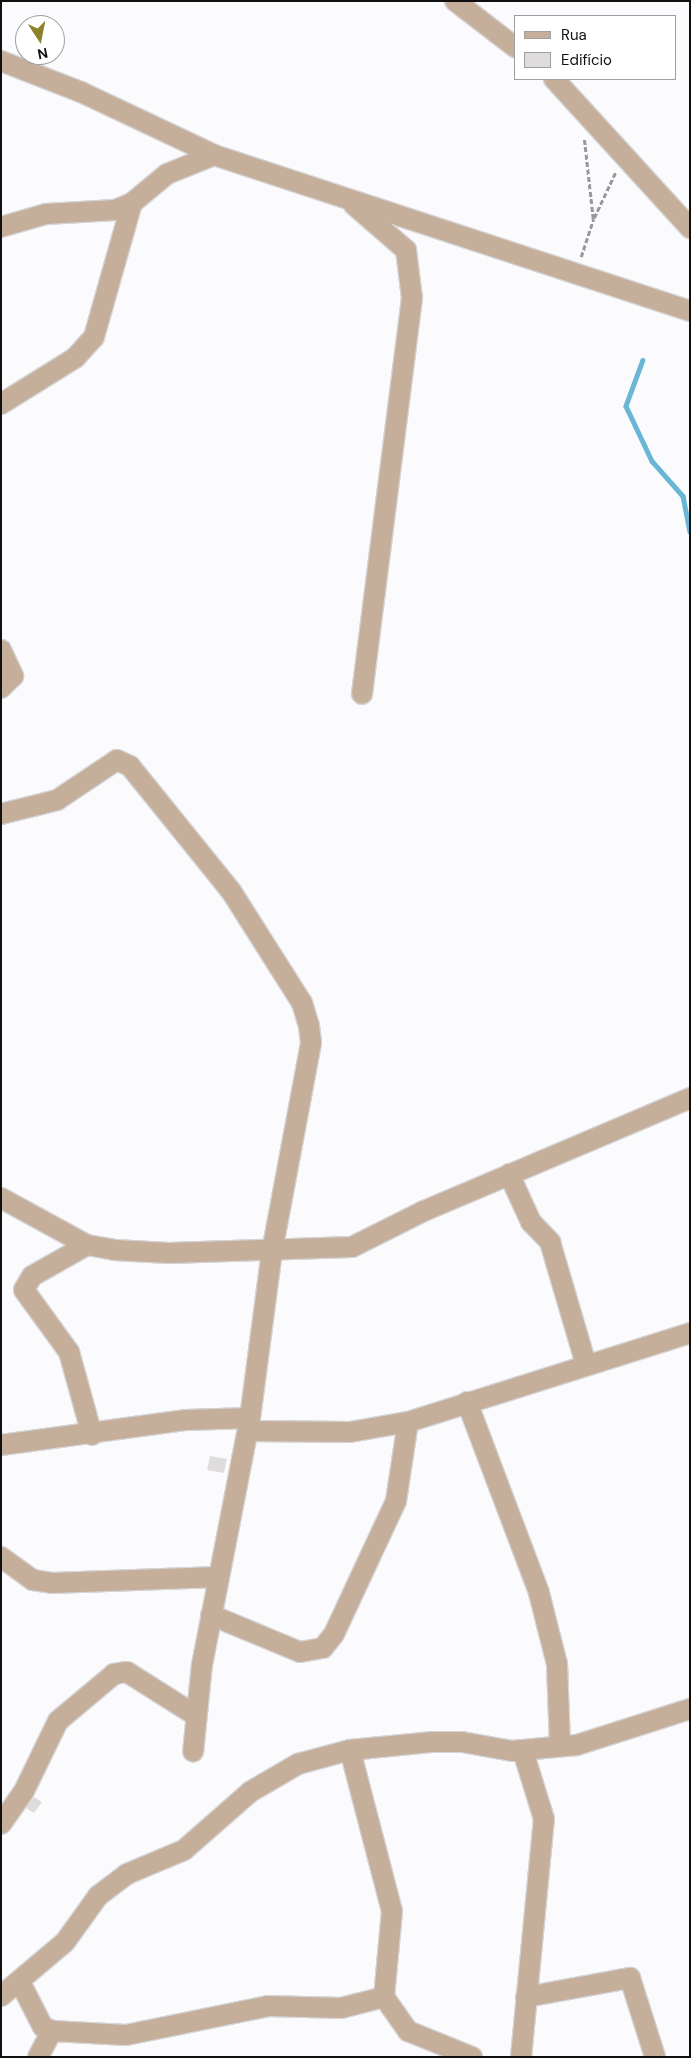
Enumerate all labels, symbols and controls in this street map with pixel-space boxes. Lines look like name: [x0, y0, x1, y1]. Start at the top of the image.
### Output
north arrow: [15, 15, 65, 65]
legend: [514, 15, 676, 80]
text: Rua: [561, 25, 587, 45]
text: N: [36, 44, 49, 64]
text: Edifício: [561, 50, 612, 70]

